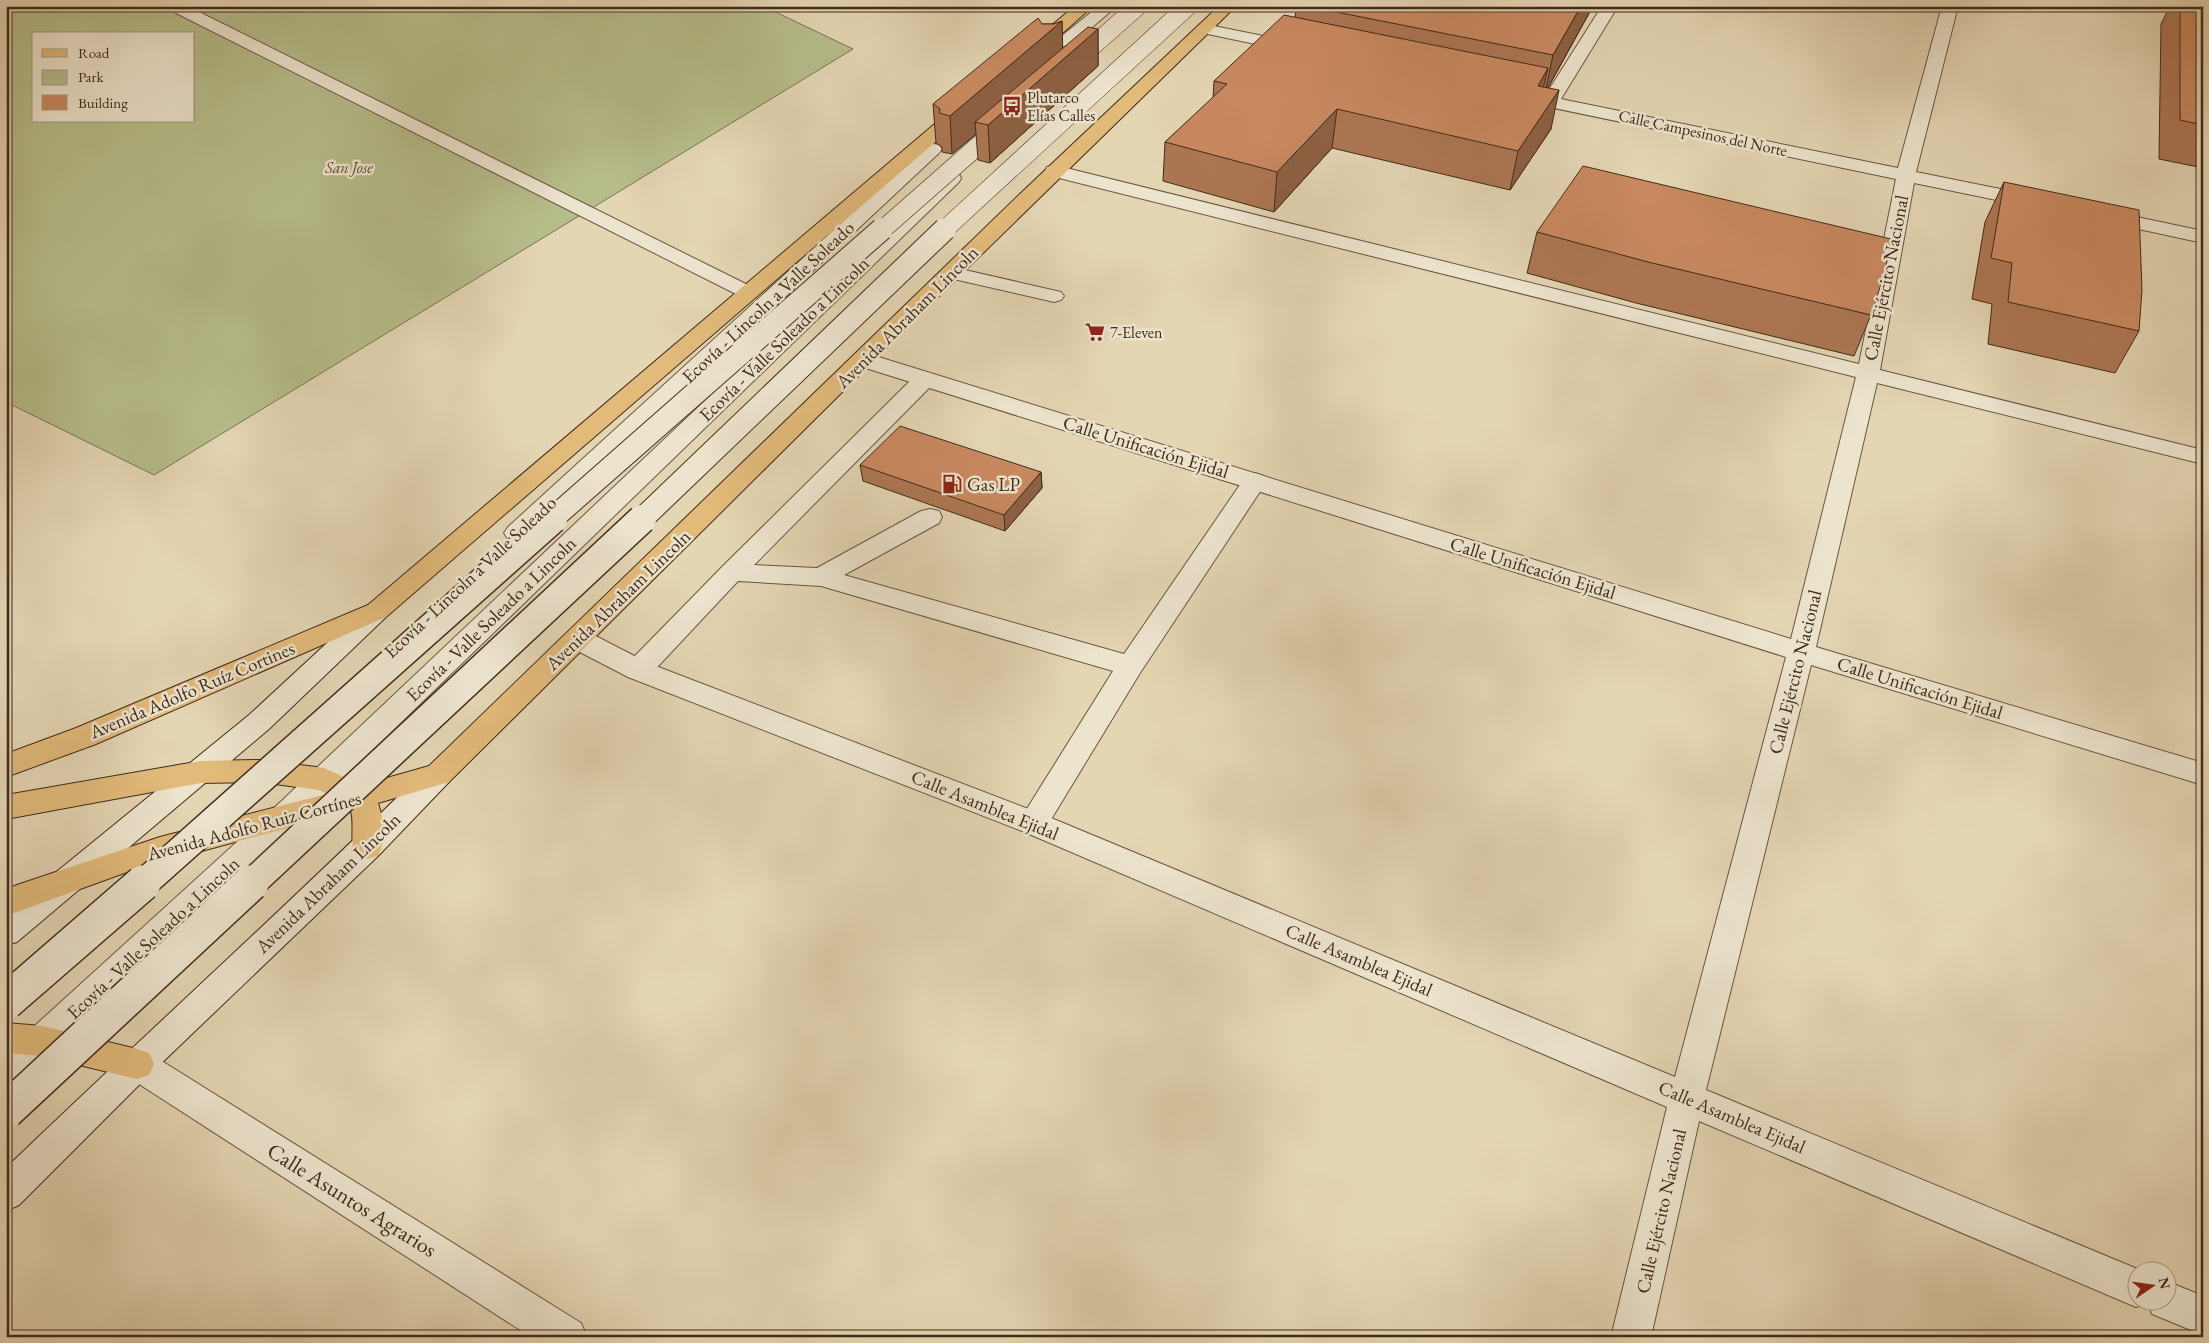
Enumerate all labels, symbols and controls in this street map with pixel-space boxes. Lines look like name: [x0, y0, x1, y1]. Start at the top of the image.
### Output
legend: [32, 32, 195, 122]
text: Road: [78, 43, 110, 62]
text: Park: [78, 67, 105, 86]
place label: Plutarco Elías Calles: [1027, 87, 1095, 126]
text: Building: [78, 93, 128, 112]
bus stop icon: Plutarco Elías Calles: [1001, 95, 1023, 117]
street label: Calle Campesinos del Norte: [1617, 105, 1789, 161]
park label: San Jose: [324, 157, 373, 178]
street label: Calle Ejército Nacional: [1858, 193, 1914, 363]
street label: Ecovía - Lincoln a Valle Soleado: [676, 215, 860, 389]
street label: Avenida Abraham Lincoln: [829, 240, 984, 395]
street label: Ecovía - Valle Soleado a Lincoln: [694, 251, 874, 427]
supermarket icon: 7-Eleven: [1084, 321, 1106, 343]
place label: 7-Eleven: [1110, 322, 1163, 343]
street label: Calle Unificación Ejidal: [1060, 410, 1232, 484]
place label: Gas LP: [967, 472, 1020, 497]
fuel station icon: Gas LP: [941, 473, 963, 495]
street label: Ecovía - Lincoln a Valle Soleado: [378, 490, 562, 664]
street label: Avenida Abraham Lincoln: [539, 524, 696, 677]
street label: Ecovía - Valle Soleado a Lincoln: [401, 531, 581, 707]
street label: Calle Unificación Ejidal: [1447, 531, 1619, 605]
street label: Calle Ejército Nacional: [1763, 587, 1828, 757]
street label: Avenida Adolfo Ruíz Cortines: [85, 635, 298, 745]
street label: Calle Unificación Ejidal: [1834, 651, 2006, 725]
street label: Calle Asamblea Ejidal: [907, 764, 1063, 846]
street label: Avenida Adolfo Ruiz Cortínes: [143, 785, 364, 867]
street label: Avenida Abraham Lincoln: [249, 807, 406, 960]
street label: Ecovía - Valle Soleado a Lincoln: [61, 851, 245, 1025]
street label: Calle Asamblea Ejidal: [1282, 918, 1437, 1002]
street label: Calle Asamblea Ejidal: [1655, 1075, 1810, 1159]
street label: Calle Ejército Nacional: [1630, 1126, 1692, 1296]
street label: Calle Asuntos Agrarios: [262, 1136, 442, 1264]
north arrow: [2126, 1260, 2176, 1310]
text: N: [2155, 1276, 2175, 1291]

